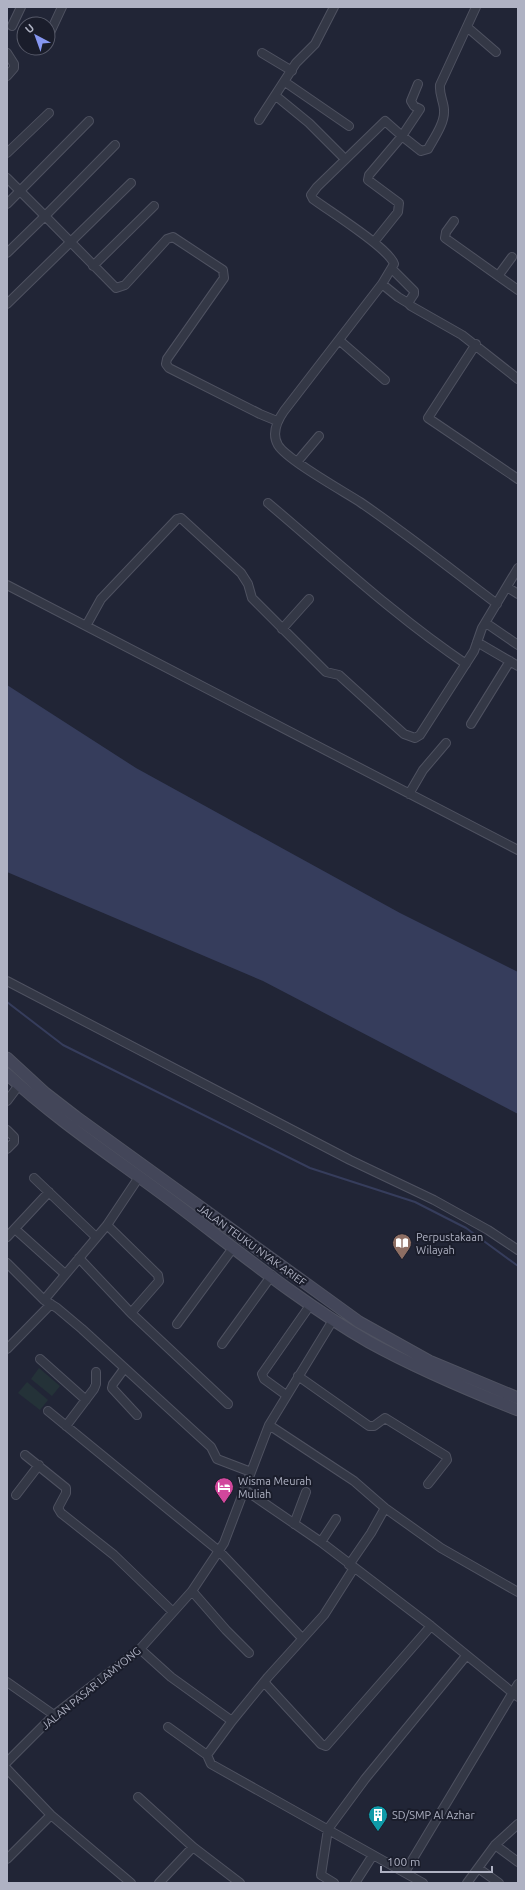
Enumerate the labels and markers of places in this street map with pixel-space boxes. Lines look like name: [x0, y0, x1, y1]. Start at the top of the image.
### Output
place label: Perpustakaan Wilayah: [416, 1231, 483, 1256]
library icon: Perpustakaan Wilayah: [391, 1232, 413, 1260]
place label: Wisma Meurah Muliah: [238, 1475, 312, 1500]
hotel icon: Wisma Meurah Muliah: [213, 1476, 235, 1504]
building icon: SD/SMP Al Azhar: [367, 1804, 389, 1832]
place label: SD/SMP Al Azhar: [392, 1809, 475, 1821]

